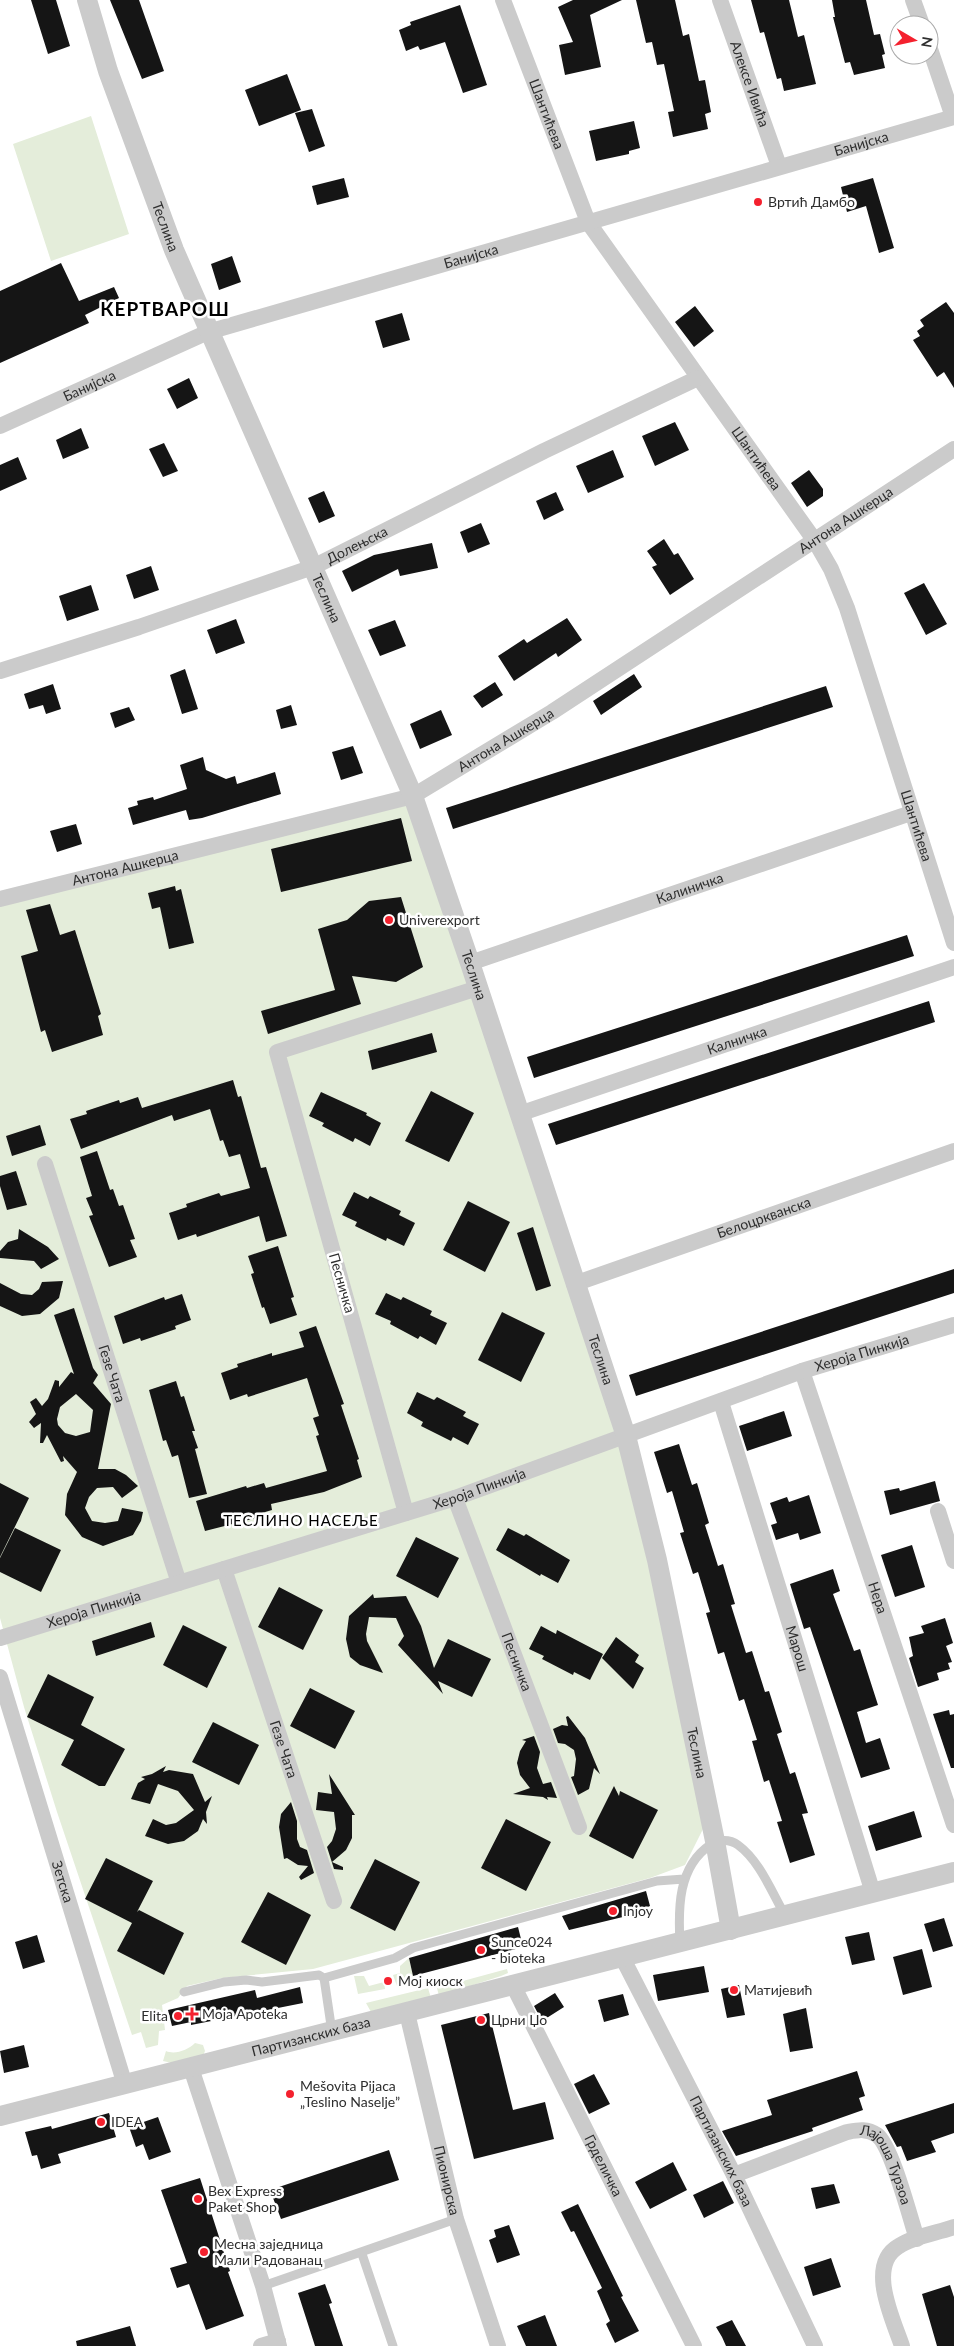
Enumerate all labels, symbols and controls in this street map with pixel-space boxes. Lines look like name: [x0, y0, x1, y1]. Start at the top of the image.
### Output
north arrow: [889, 15, 939, 65]
text: N: [918, 35, 937, 49]
street label: Алексе Ивића: [727, 38, 773, 129]
street label: Шантићева: [526, 76, 568, 151]
street label: Банијска: [832, 127, 890, 159]
place label: Вртић Дамбо: [768, 193, 855, 210]
marker: Вртић Дамбо: [752, 196, 764, 208]
street label: Теслина: [149, 199, 183, 254]
street label: Банијска: [442, 240, 500, 272]
district label: КЕРТВАРОШ: [100, 297, 230, 320]
street label: Банијска: [60, 366, 118, 404]
street label: Шантићева: [728, 423, 785, 493]
street label: Антона Ашкерца: [795, 482, 896, 556]
street label: Долењска: [323, 522, 390, 567]
street label: Теслина: [309, 571, 345, 625]
street label: Антона Ашкерца: [454, 704, 557, 775]
street label: Шантићева: [898, 788, 936, 863]
street label: Антона Ашкерца: [70, 846, 180, 889]
street label: Калиничка: [654, 869, 725, 907]
place label: Univerexport: [399, 911, 480, 928]
marker: Univerexport: [383, 914, 395, 926]
street label: Теслина: [458, 948, 491, 1002]
street label: Калничка: [705, 1022, 769, 1058]
street label: Белоцркванска: [714, 1193, 813, 1241]
street label: Песничка: [326, 1251, 359, 1315]
street label: Хероја Пинкија: [812, 1330, 911, 1375]
street label: Теслина: [585, 1332, 617, 1387]
street label: Гезе Чата: [95, 1342, 130, 1404]
street label: Хероја Пинкија: [431, 1464, 528, 1512]
district label: ТЕСЛИНО НАСЕЉЕ: [223, 1511, 379, 1529]
street label: Нера: [865, 1579, 892, 1616]
street label: Хероја Пинкија: [44, 1586, 143, 1631]
street label: Марош: [783, 1623, 813, 1673]
street label: Песничка: [498, 1630, 536, 1693]
street label: Гезе Чата: [267, 1718, 302, 1780]
street label: Теслина: [684, 1726, 711, 1780]
street label: Зетска: [49, 1858, 78, 1905]
place label: Injoy: [623, 1902, 654, 1919]
marker: Injoy: [607, 1905, 619, 1917]
place label: Sunce024 - bioteka: [491, 1933, 552, 1966]
marker: Sunce024 - bioteka: [475, 1944, 487, 1956]
place label: Мој киоск: [398, 1972, 464, 1989]
marker: Мој киоск: [382, 1975, 394, 1987]
place label: Матијевић: [744, 1981, 812, 1998]
marker: Матијевић: [728, 1984, 740, 1996]
place label: Moja Apoteka: [202, 2005, 288, 2022]
place label: Elita: [141, 2007, 168, 2024]
marker: Moja Apoteka: [186, 2008, 198, 2020]
marker: Elita: [172, 2010, 184, 2022]
place label: Црни Џо: [491, 2011, 547, 2028]
street label: Партизанских база: [250, 2013, 372, 2059]
marker: Црни Џо: [475, 2014, 487, 2026]
place label: Mešovita Pijaca „Teslino Naselje”: [300, 2077, 400, 2110]
marker: Mešovita Pijaca „Teslino Naselje”: [284, 2088, 296, 2100]
street label: Партизанских база: [687, 2093, 757, 2209]
place label: IDEA: [111, 2113, 144, 2130]
marker: IDEA: [95, 2116, 107, 2128]
street label: Лајоша Турзоа: [858, 2121, 915, 2206]
street label: Грделичка: [581, 2132, 627, 2199]
street label: Пионирска: [431, 2144, 464, 2217]
place label: Bex Express Paket Shop: [208, 2182, 282, 2215]
marker: Bex Express Paket Shop: [192, 2193, 204, 2205]
place label: Месна заједница Мали Радованац: [214, 2235, 323, 2268]
marker: Месна заједница Мали Радованац: [198, 2246, 210, 2258]

